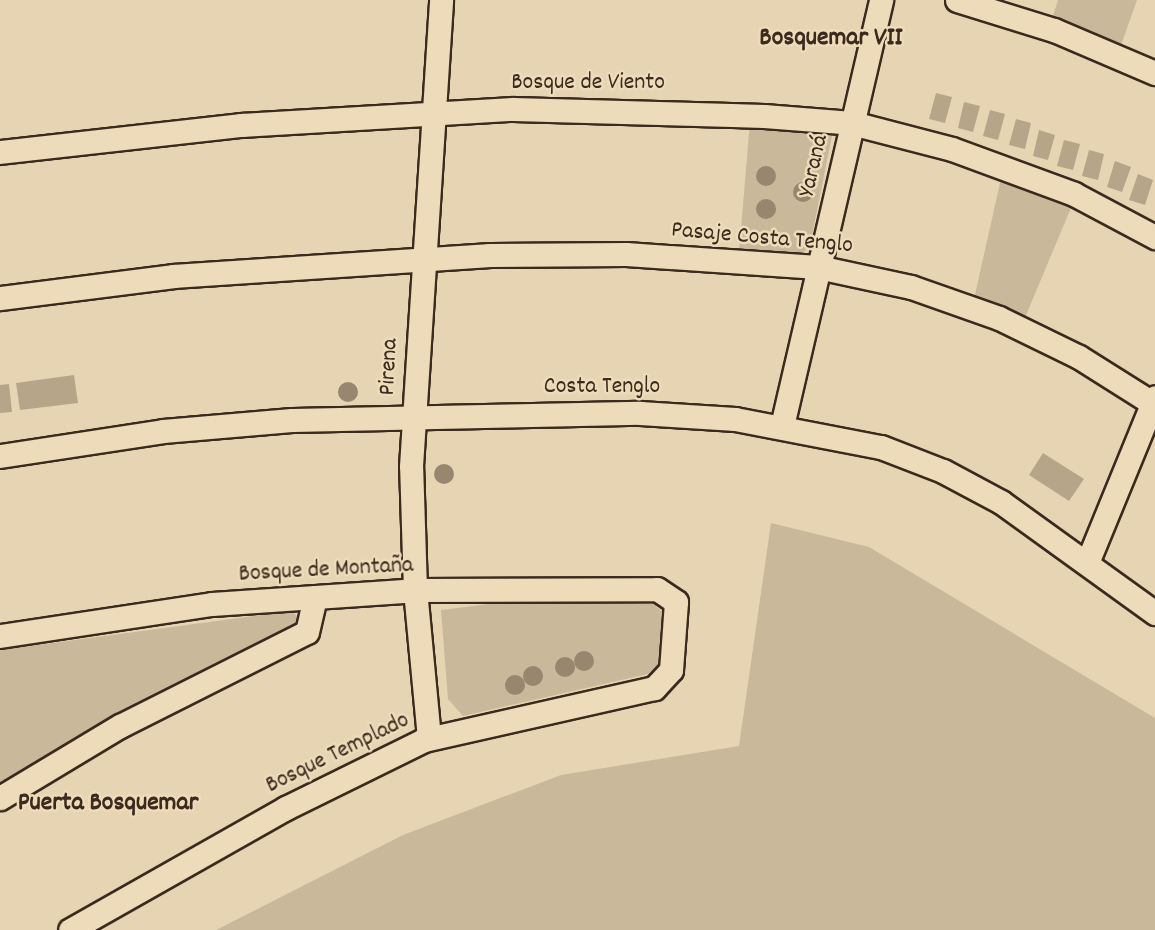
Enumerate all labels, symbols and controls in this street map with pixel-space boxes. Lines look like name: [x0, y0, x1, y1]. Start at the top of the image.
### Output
district label: Bosquemar VII: [759, 23, 903, 55]
street label: Bosque de Viento: [511, 70, 665, 98]
street label: Yaraná: [794, 132, 836, 200]
street label: Pasaje Costa Tenglo: [670, 217, 854, 261]
street label: Pirena: [374, 338, 406, 396]
street label: Costa Tenglo: [544, 374, 660, 402]
street label: Bosque de Montaña: [238, 552, 414, 590]
street label: Bosque Templado: [262, 707, 414, 801]
district label: Puerta Bosquemar: [18, 788, 198, 820]

